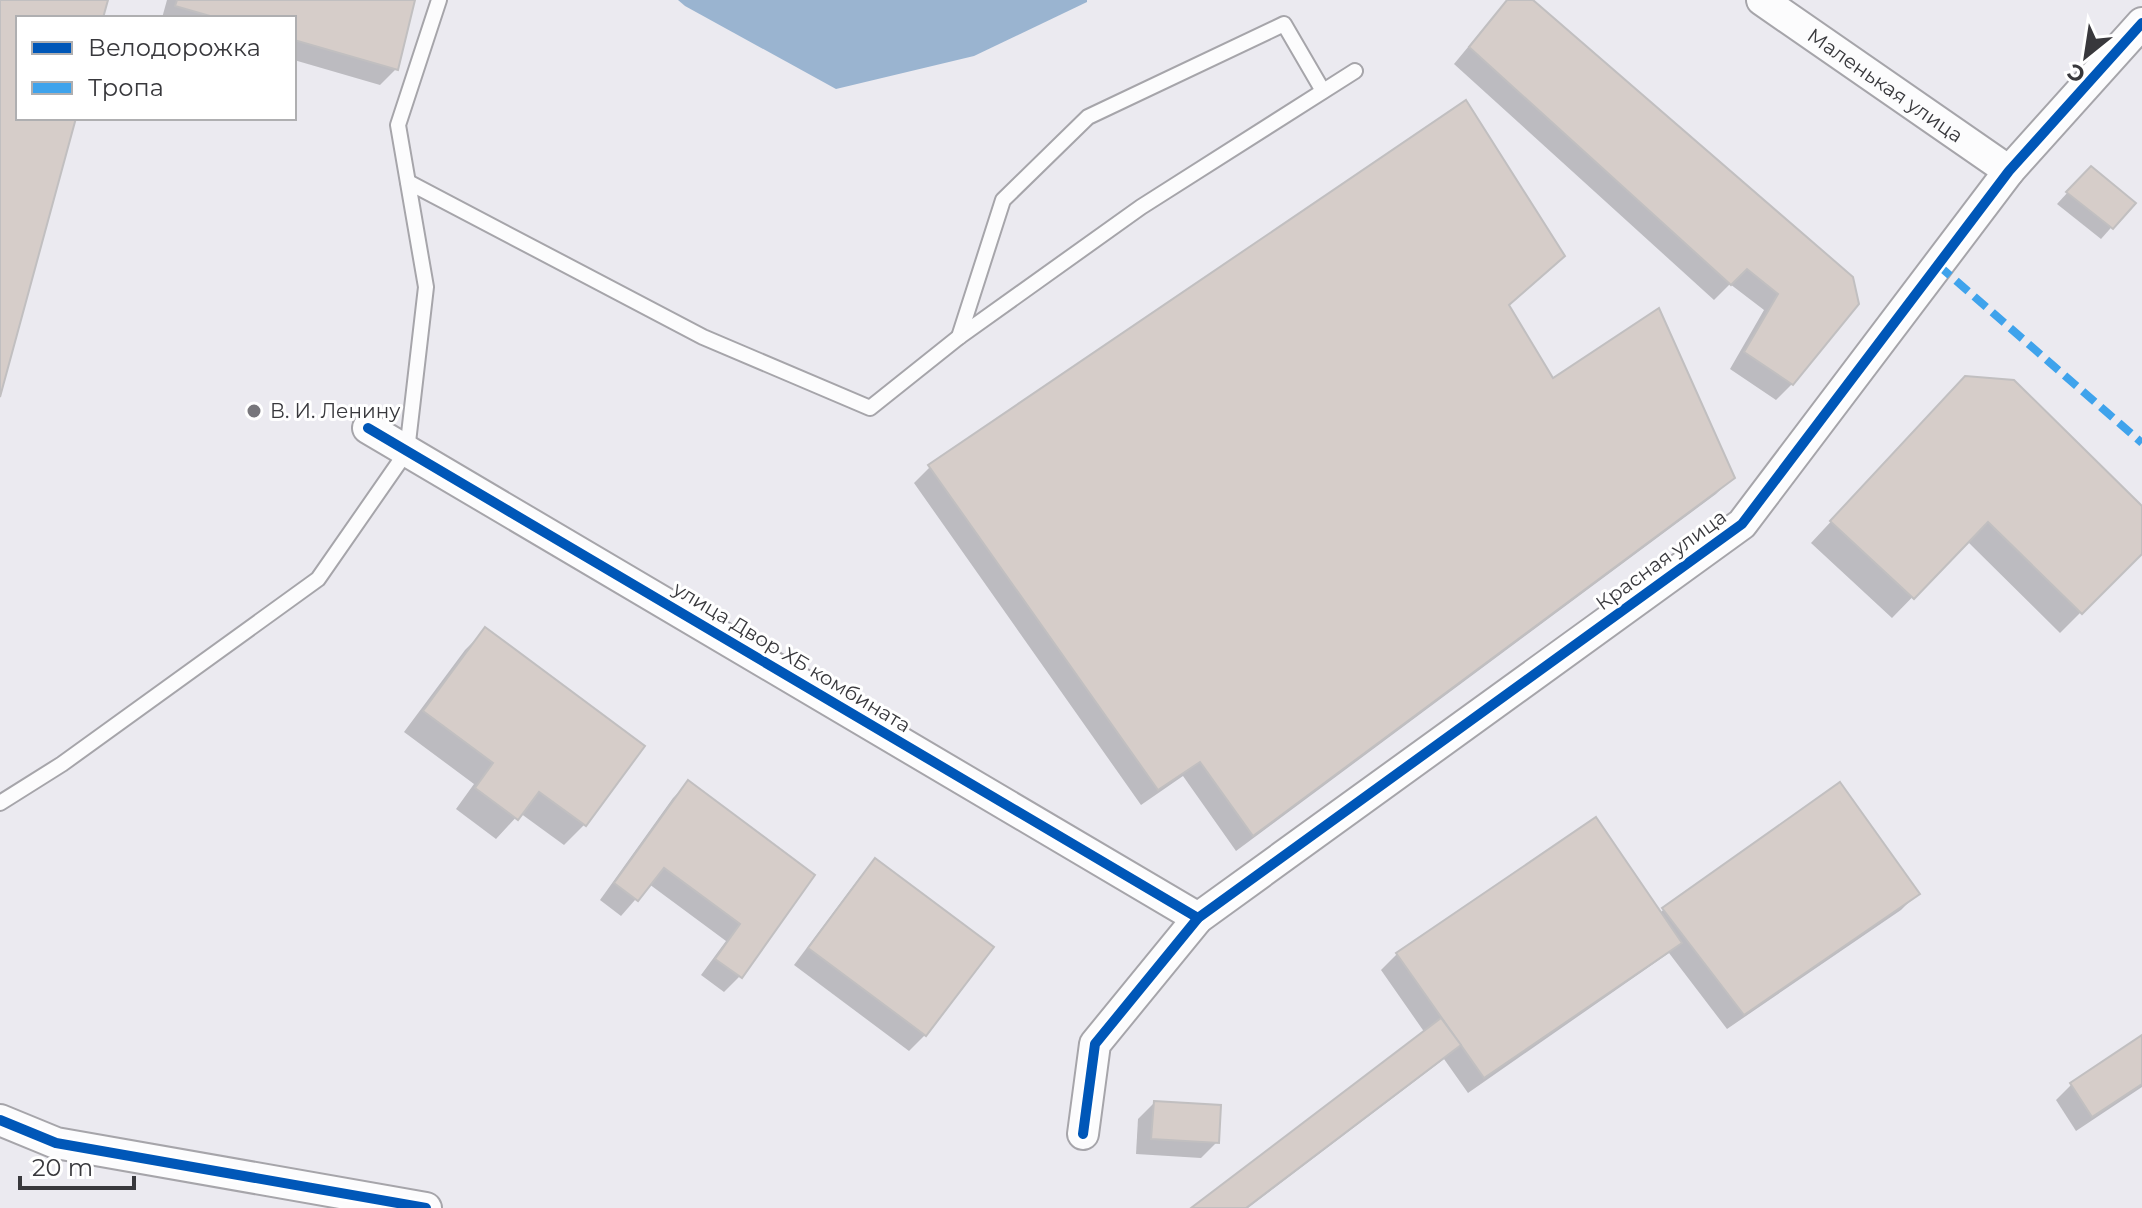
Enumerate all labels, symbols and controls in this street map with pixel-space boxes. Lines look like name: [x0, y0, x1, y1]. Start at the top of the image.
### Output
legend: [16, 16, 296, 120]
north arrow: [2046, 16, 2126, 96]
street label: Маленькая улица: [1803, 23, 1968, 148]
text: Велодорожка: [88, 33, 261, 62]
text: С: [2063, 57, 2090, 89]
text: Тропа: [88, 73, 164, 102]
place label: В. И. Ленину: [270, 399, 400, 423]
marker: В. И. Ленину: [245, 402, 263, 420]
street label: Красная улица: [1591, 505, 1731, 615]
street label: улица Двор ХБ комбината: [668, 576, 915, 738]
scale bar: [20, 1140, 134, 1190]
text: 20 m: [32, 1153, 93, 1182]

